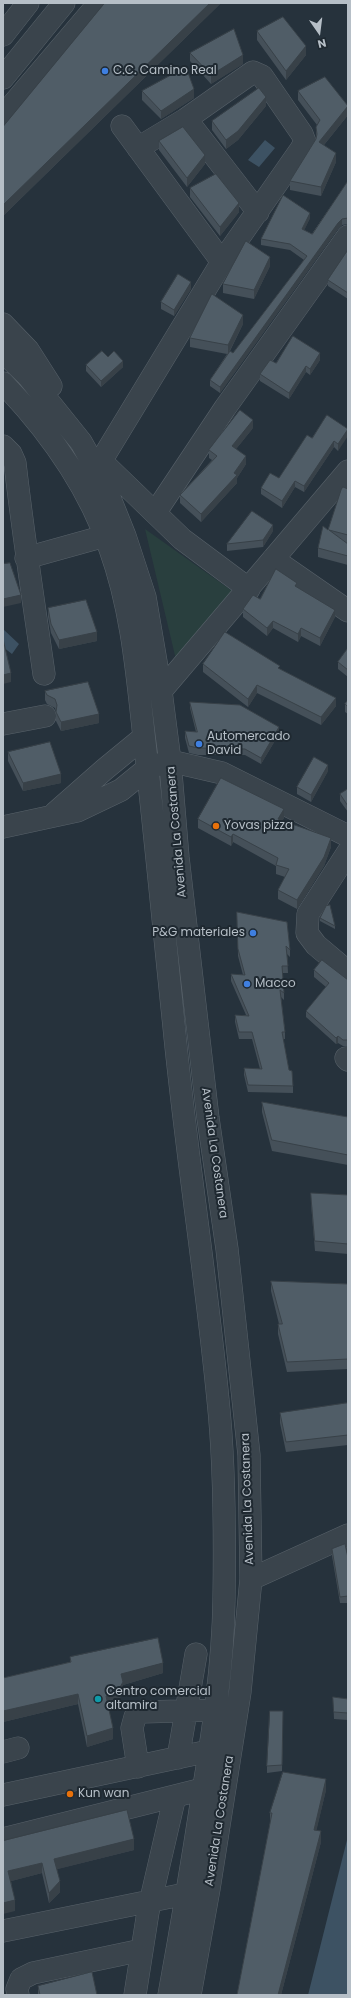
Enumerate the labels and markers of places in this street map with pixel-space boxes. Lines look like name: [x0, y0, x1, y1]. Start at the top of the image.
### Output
place label: C.C. Camino Real: [113, 64, 217, 78]
marker: C.C. Camino Real: [100, 66, 110, 76]
place label: Automercado David: [207, 730, 290, 758]
marker: Automercado David: [194, 739, 204, 749]
place label: Yovas pizza: [224, 819, 293, 833]
marker: Yovas pizza: [211, 821, 221, 831]
place label: P&G materiales: [152, 926, 245, 940]
marker: P&G materiales: [248, 928, 258, 938]
place label: Macco: [255, 977, 296, 991]
marker: Macco: [242, 979, 252, 989]
place label: Centro comercial altamira: [106, 1685, 211, 1713]
marker: Centro comercial altamira: [93, 1694, 103, 1704]
place label: Kun wan: [78, 1787, 129, 1801]
marker: Kun wan: [65, 1789, 75, 1799]

